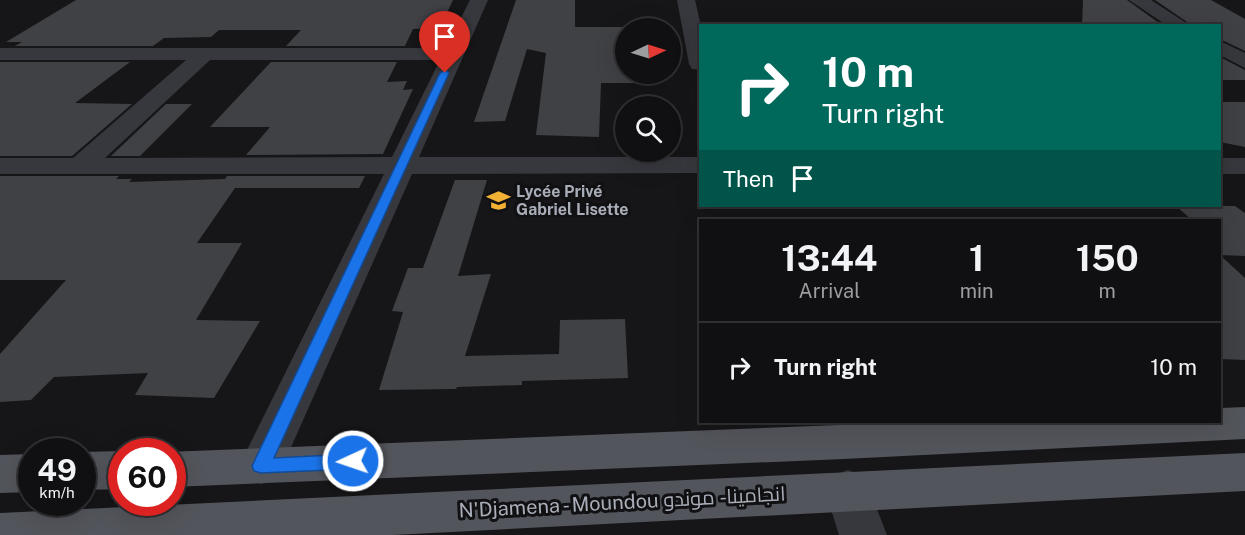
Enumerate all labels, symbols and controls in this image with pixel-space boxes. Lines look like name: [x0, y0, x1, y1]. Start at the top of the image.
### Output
pin: [419, 11, 470, 73]
north arrow: [615, 18, 681, 84]
map controls: [615, 18, 681, 162]
icon: arrive: [428, 20, 461, 53]
text: 10 m: [822, 47, 914, 96]
icon: right: [723, 48, 801, 126]
button: search: [615, 96, 681, 162]
text: Turn right: [822, 97, 945, 129]
icon: arrive: [786, 162, 819, 195]
text: Then: [723, 166, 774, 192]
place label: Lycée Privé Gabriel Lisette: [516, 182, 629, 219]
school or university icon: Lycée Privé Gabriel Lisette: [485, 187, 511, 213]
text: 13:44: [781, 237, 877, 279]
text: 1: [969, 237, 984, 279]
text: 150: [1076, 237, 1139, 279]
text: Arrival: [798, 279, 860, 303]
text: min: [960, 279, 994, 303]
text: m: [1099, 279, 1116, 303]
icon: right: [723, 351, 756, 384]
text: Turn right: [774, 354, 877, 380]
text: 10 m: [1150, 354, 1197, 380]
position arrow: [321, 429, 385, 493]
speed limit sign: 60: [108, 438, 186, 516]
text: 49: [37, 452, 77, 488]
street label: N'Djamena - Moundou انجامينا - موندو: [458, 481, 786, 523]
text: km/h: [39, 484, 75, 501]

